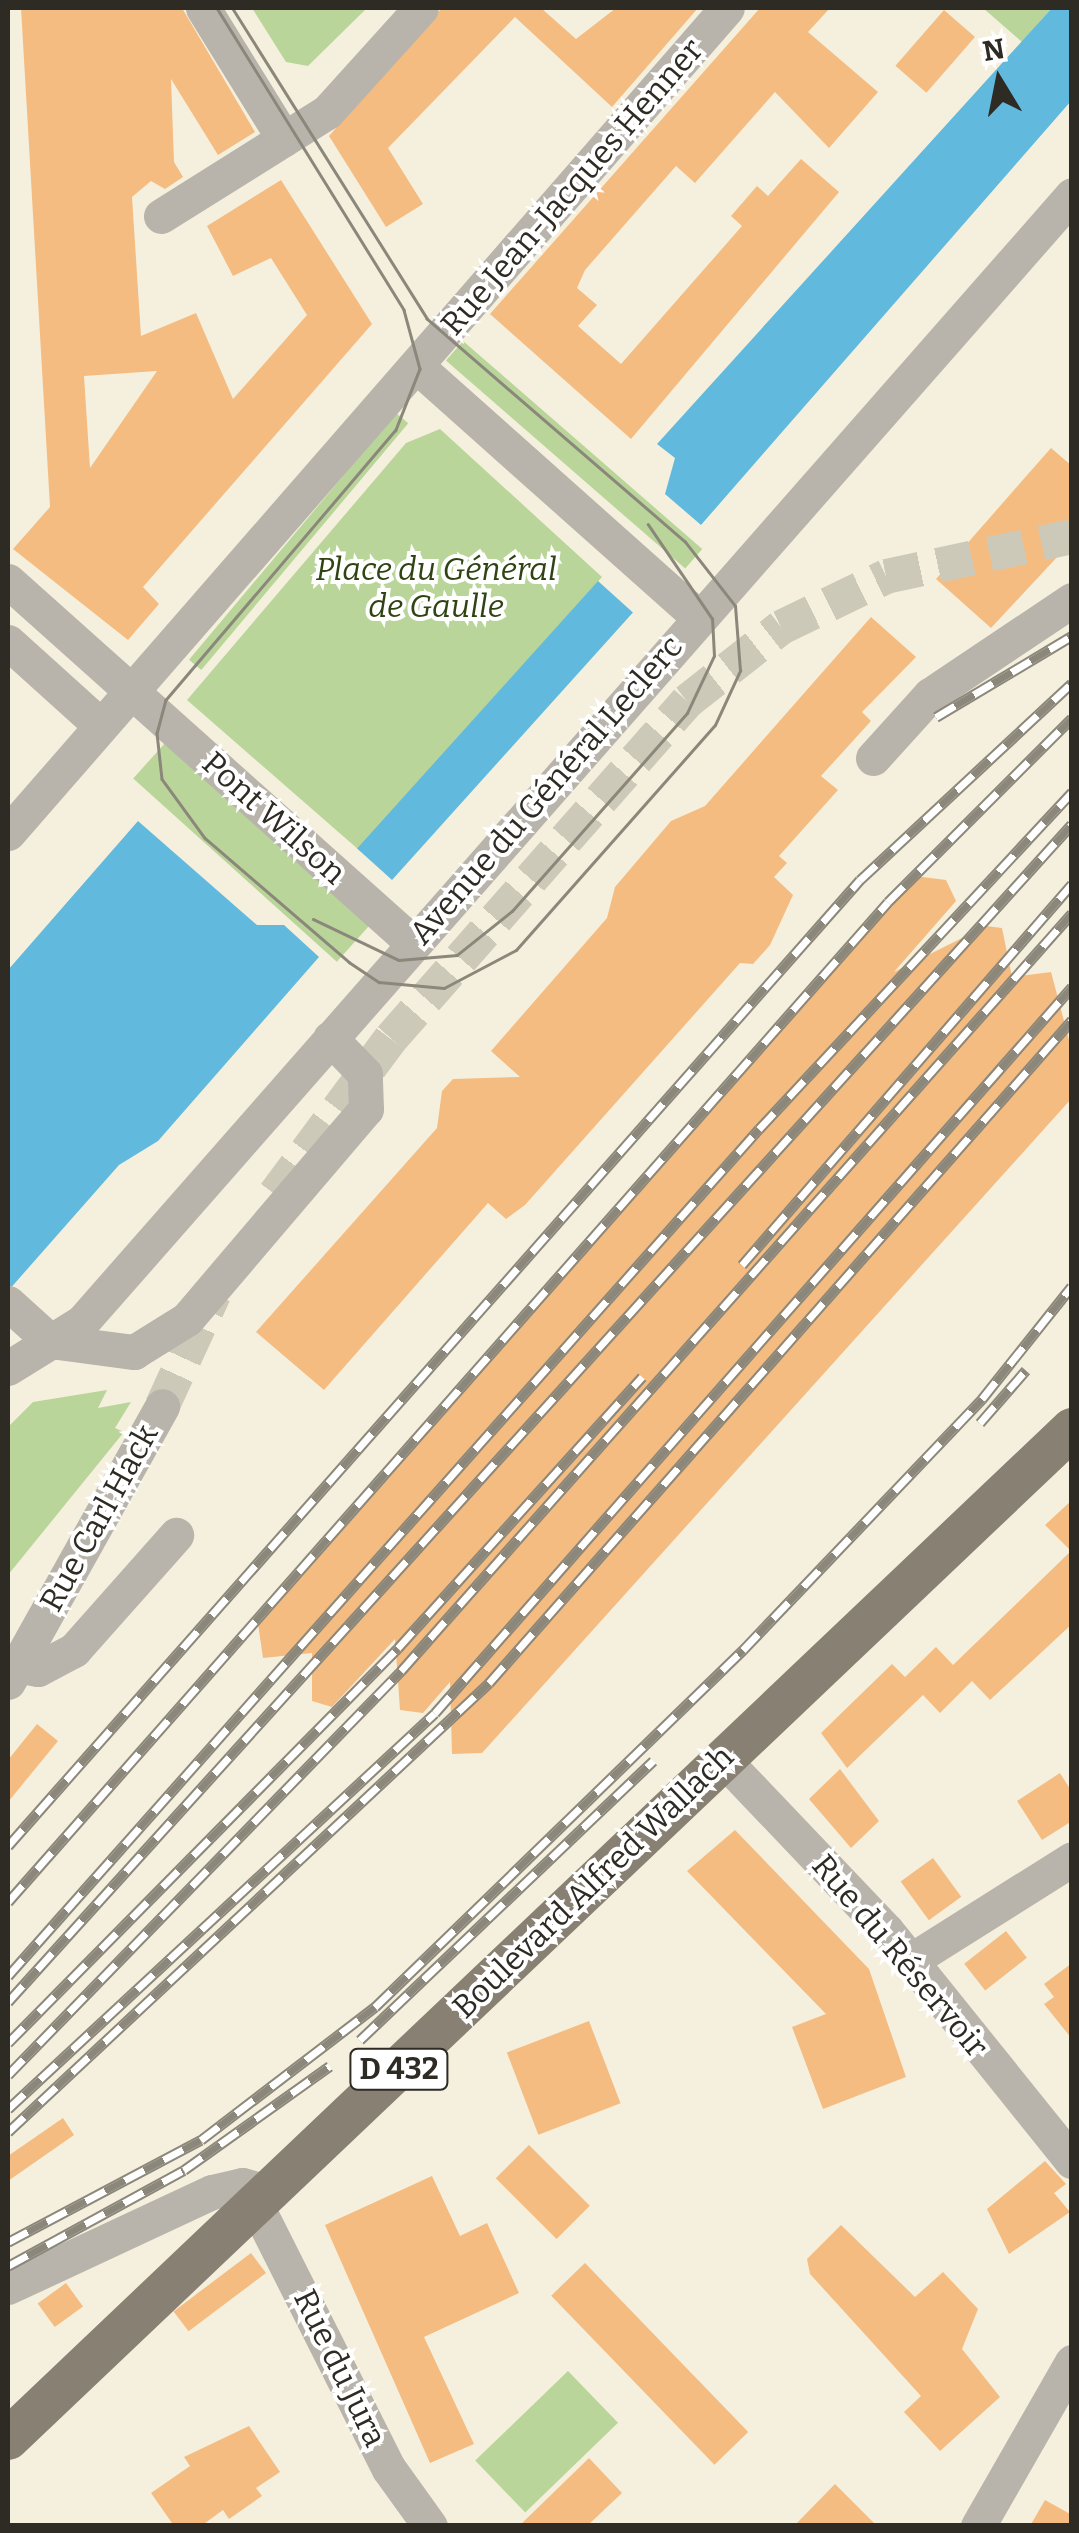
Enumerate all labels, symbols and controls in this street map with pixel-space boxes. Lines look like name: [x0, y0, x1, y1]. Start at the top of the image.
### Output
north arrow: [949, 30, 1049, 130]
street label: Rue Jean-Jacques Henner: [433, 31, 711, 343]
text: N: [980, 32, 1007, 68]
park label: Place du Général de Gaulle: [315, 551, 557, 626]
street label: Avenue du Général Leclerc: [401, 628, 691, 952]
street label: Pont Wilson: [195, 744, 353, 892]
street label: Rue Carl Hack: [32, 1418, 166, 1618]
street label: Boulevard Alfred Wallach: [445, 1738, 741, 2026]
street label: Rue du Réservoir: [804, 1847, 996, 2065]
road number: D 432: [349, 2044, 449, 2094]
street label: Rue du Jura: [285, 2283, 395, 2453]

